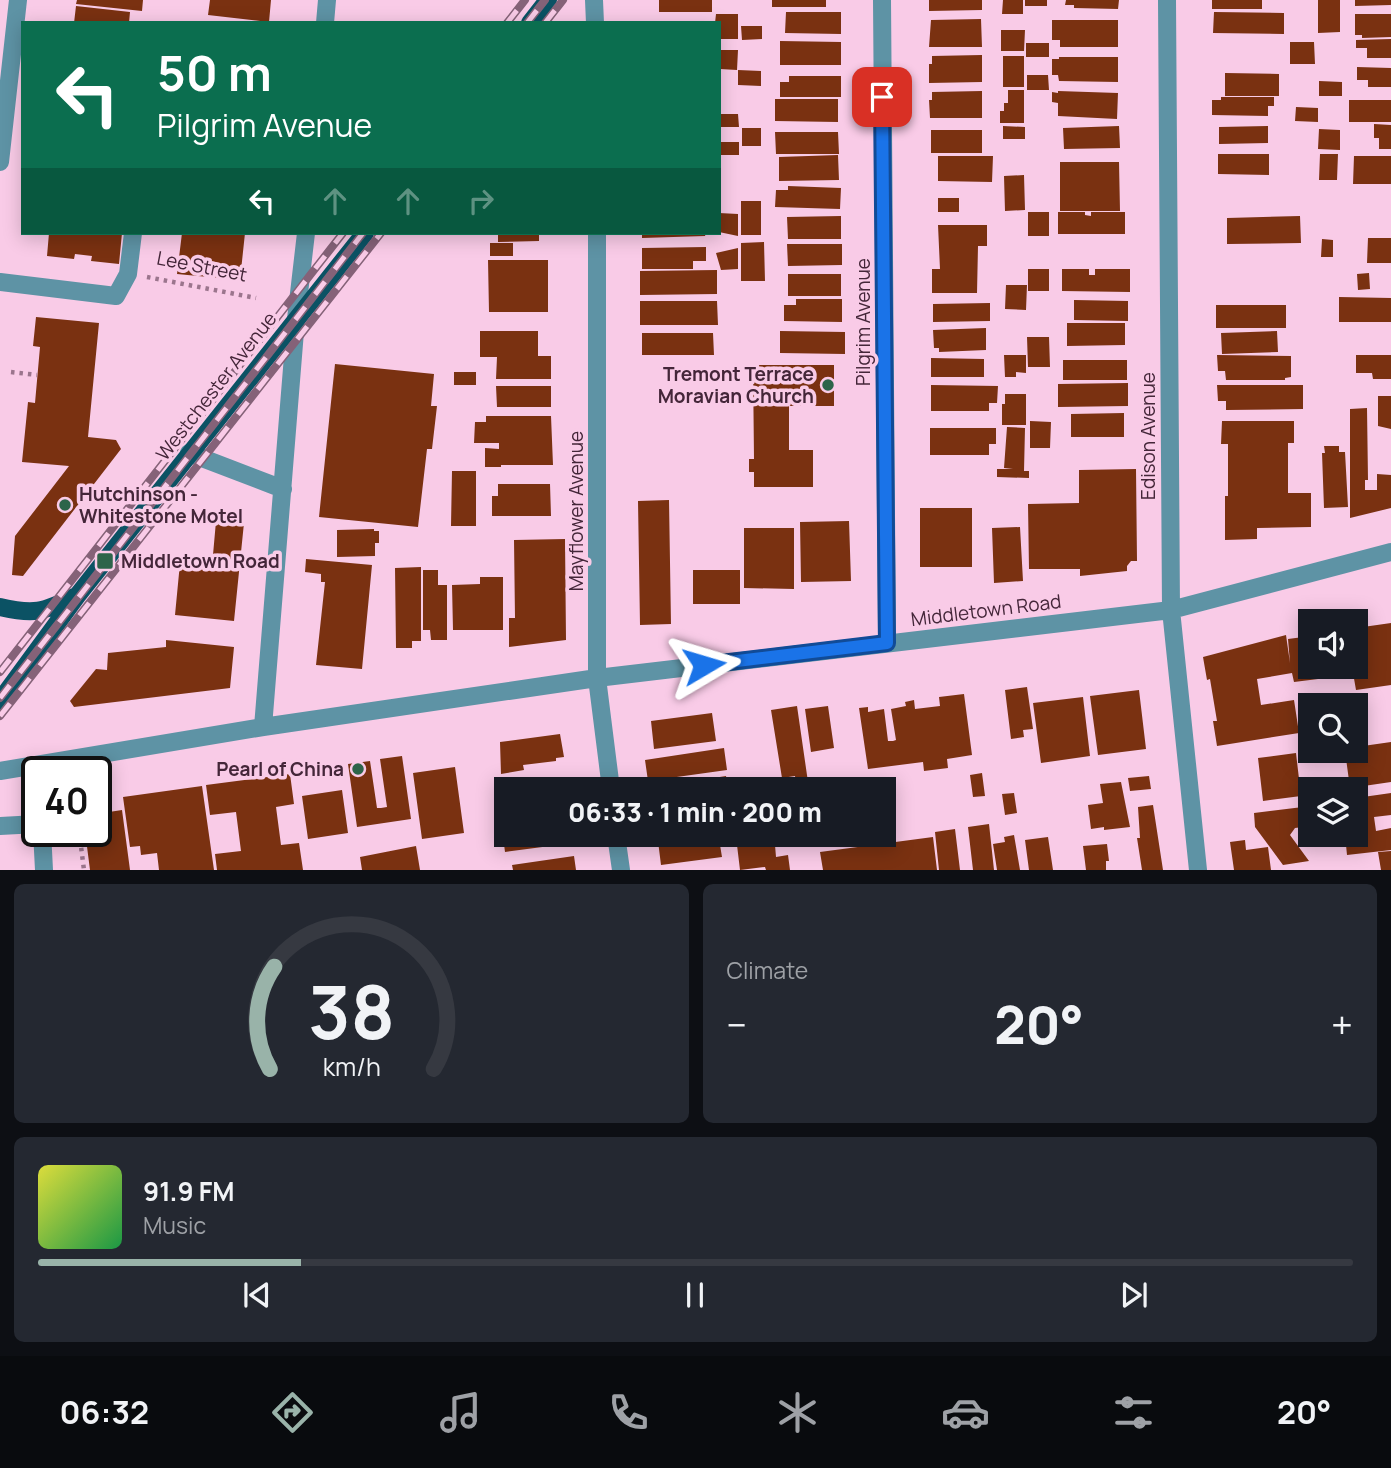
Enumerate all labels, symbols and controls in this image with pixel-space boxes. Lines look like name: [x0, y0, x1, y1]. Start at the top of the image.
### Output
text: 50 m: [157, 39, 272, 106]
icon: left: [42, 49, 133, 140]
pin: [852, 67, 912, 127]
icon: arrive: [863, 78, 901, 116]
text: Pilgrim Avenue: [157, 103, 372, 147]
icon: left: [243, 182, 281, 220]
icon: ahead: [316, 182, 354, 220]
icon: ahead: [389, 182, 427, 220]
icon: right: [462, 182, 500, 220]
street label: Lee Street: [155, 245, 249, 287]
street label: Pilgrim Avenue: [850, 258, 876, 386]
street label: Westchester Avenue: [150, 306, 282, 466]
place label: Tremont Terrace Moravian Church: [658, 361, 814, 409]
street label: Edison Avenue: [1135, 372, 1161, 500]
marker: Tremont Terrace Moravian Church: [820, 377, 836, 393]
street label: Mayflower Avenue: [563, 431, 589, 591]
place label: Hutchinson - Whitestone Motel: [79, 481, 243, 529]
marker: Hutchinson - Whitestone Motel: [57, 497, 73, 513]
place label: Middletown Road: [121, 548, 280, 574]
marker: Middletown Road: [95, 551, 115, 571]
street label: Middletown Road: [909, 588, 1063, 632]
map controls: [1298, 609, 1368, 847]
button: sound: [1298, 609, 1368, 679]
position arrow: [667, 628, 741, 702]
button: search: [1298, 693, 1368, 763]
speed limit sign: 40: [21, 756, 112, 847]
place label: Pearl of China: [216, 756, 344, 782]
marker: Pearl of China: [350, 761, 366, 777]
button: layers: [1298, 777, 1368, 847]
text: 06:33 · 1 min · 200 m: [568, 794, 822, 830]
text: Climate: [727, 954, 808, 986]
text: 38: [308, 962, 395, 1062]
text: 20°: [994, 989, 1084, 1060]
text: −: [727, 998, 747, 1050]
text: +: [1331, 998, 1353, 1050]
text: km/h: [322, 1049, 380, 1084]
text: 91.9 FM: [143, 1173, 235, 1209]
text: Music: [143, 1209, 206, 1241]
icon: previous: [238, 1276, 276, 1314]
icon: pause: [676, 1276, 714, 1314]
icon: next: [1115, 1276, 1153, 1314]
icon: directions: [268, 1388, 317, 1437]
icon: music: [436, 1388, 485, 1437]
icon: phone: [604, 1388, 653, 1437]
icon: climate: [773, 1388, 822, 1437]
icon: car: [941, 1388, 990, 1437]
icon: filters: [1109, 1388, 1158, 1437]
text: 06:32: [60, 1390, 149, 1434]
text: 20°: [1277, 1390, 1331, 1434]

